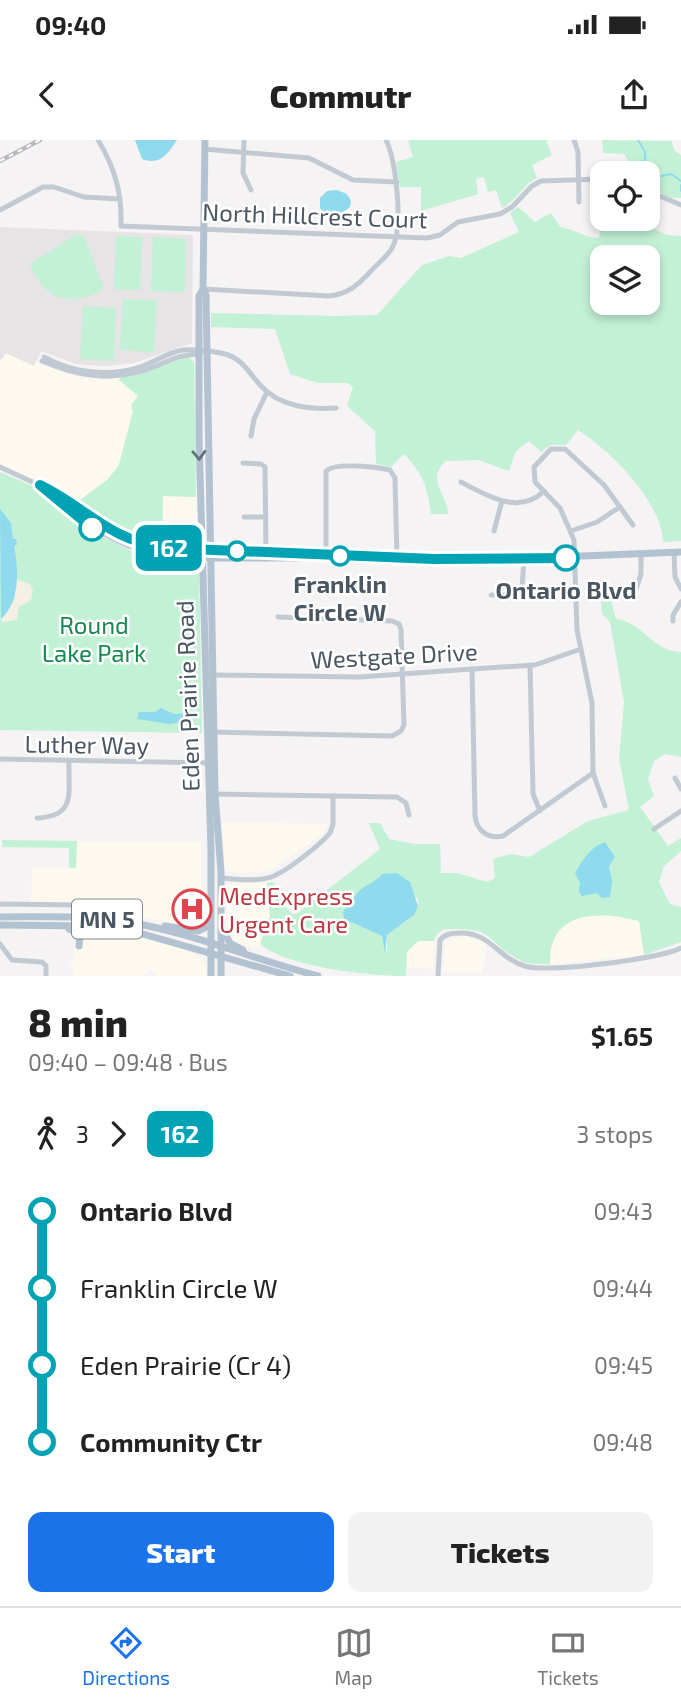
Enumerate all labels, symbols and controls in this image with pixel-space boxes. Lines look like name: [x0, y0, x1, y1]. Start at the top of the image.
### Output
text: 09:40: [35, 9, 106, 40]
icon: back: [28, 76, 66, 114]
text: Commutr: [270, 76, 411, 114]
icon: share: [615, 76, 653, 114]
map controls: [590, 161, 660, 315]
button: locate: [590, 161, 660, 231]
street label: North Hillcrest Court: [202, 197, 428, 233]
button: layers: [590, 245, 660, 315]
one-way arrow: [192, 449, 207, 460]
unlabelled marker: [79, 515, 105, 541]
line badge: 162: [129, 525, 209, 571]
text: 162: [150, 533, 188, 562]
unlabelled marker: [227, 541, 247, 561]
marker: Ontario Blvd: [553, 545, 579, 571]
marker: Franklin Circle W: [330, 546, 350, 566]
place label: Franklin Circle W: [293, 569, 387, 626]
place label: Ontario Blvd: [495, 575, 637, 604]
street label: Eden Prairie Road: [169, 600, 205, 792]
park label: Round Lake Park: [42, 610, 146, 667]
street label: Westgate Drive: [310, 636, 478, 674]
street label: Luther Way: [25, 728, 150, 760]
place label: MedExpress Urgent Care: [219, 881, 353, 938]
hospital icon: MedExpress Urgent Care: [171, 888, 213, 930]
road number: MN 5: [72, 900, 142, 939]
text: 8 min: [28, 999, 128, 1045]
text: $1.65: [591, 1020, 653, 1051]
text: 09:40 – 09:48 · Bus: [28, 1048, 228, 1076]
icon: walk: [28, 1115, 66, 1153]
icon: forward: [99, 1115, 137, 1153]
text: 162: [161, 1119, 199, 1148]
text: 3: [76, 1120, 89, 1148]
text: 3 stops: [577, 1120, 653, 1148]
text: Ontario Blvd: [80, 1195, 233, 1226]
text: 09:43: [594, 1197, 653, 1225]
text: Franklin Circle W: [80, 1272, 278, 1303]
text: 09:44: [592, 1274, 653, 1302]
text: Eden Prairie (Cr 4): [80, 1349, 291, 1380]
text: 09:45: [594, 1351, 653, 1379]
text: Community Ctr: [80, 1426, 262, 1457]
text: 09:48: [592, 1428, 653, 1456]
button: Start: [28, 1512, 334, 1592]
button: Tickets: [348, 1512, 653, 1592]
tab: Directions: [82, 1624, 170, 1689]
tab: Map: [334, 1624, 373, 1689]
tab: Tickets: [537, 1624, 599, 1689]

